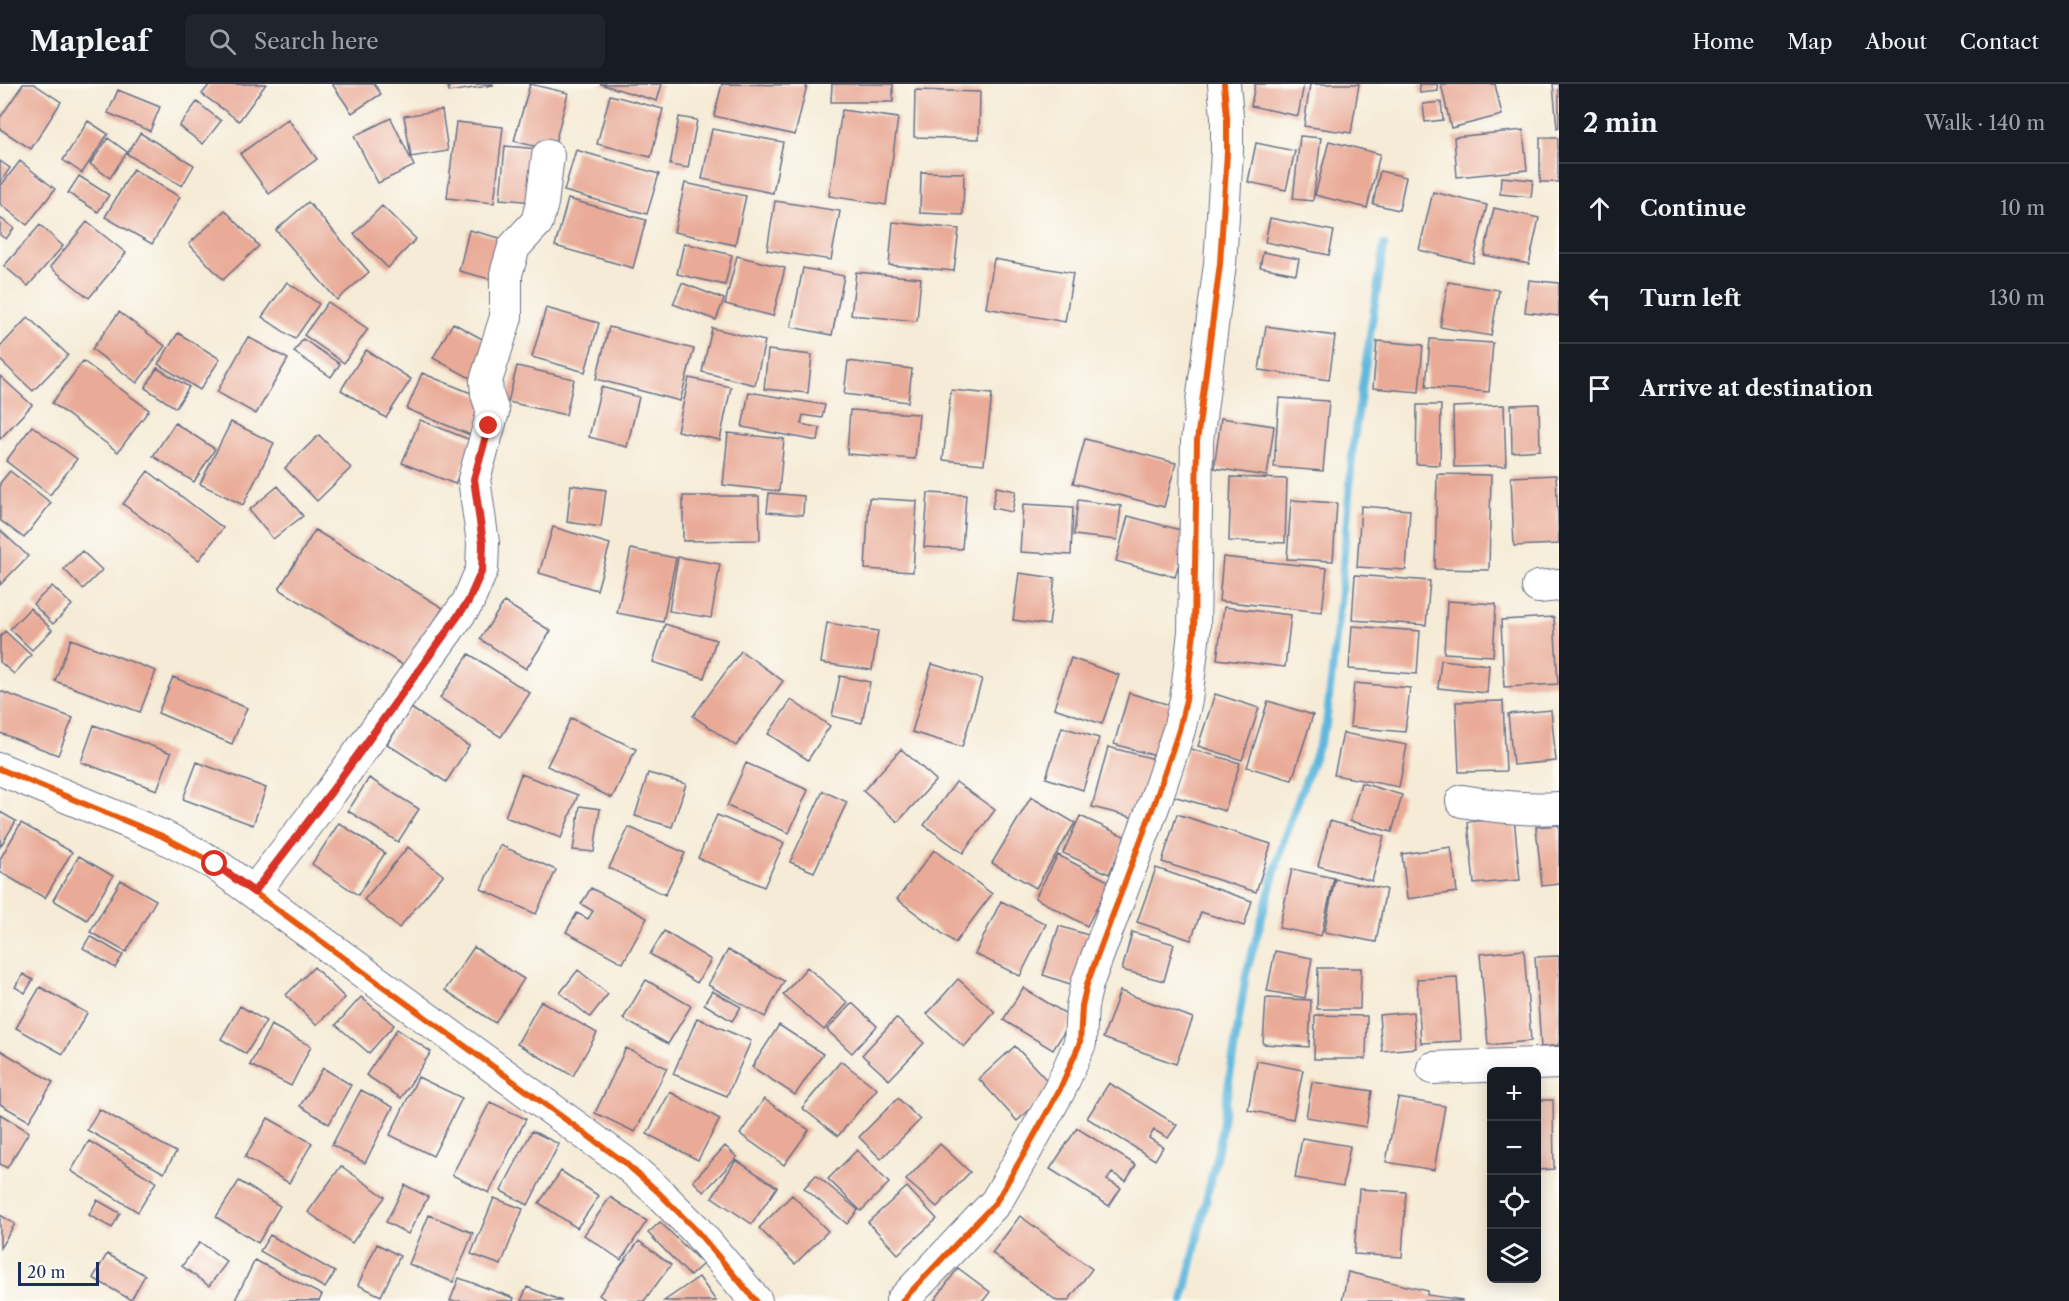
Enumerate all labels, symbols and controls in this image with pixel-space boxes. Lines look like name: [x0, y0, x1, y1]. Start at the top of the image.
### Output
search box: [185, 14, 605, 68]
text: Mapleaf: [30, 24, 149, 58]
icon: search: [206, 25, 239, 58]
text: Search here: [254, 28, 379, 55]
text: Home: [1693, 29, 1754, 54]
text: Map: [1787, 29, 1832, 54]
text: About: [1865, 29, 1927, 54]
text: Contact: [1960, 29, 2039, 54]
text: 2 min: [1583, 107, 1658, 139]
text: Walk · 140 m: [1924, 111, 2045, 135]
icon: ahead: [1583, 192, 1616, 225]
text: Continue: [1640, 195, 1746, 222]
text: 10 m: [2000, 196, 2045, 220]
icon: left: [1583, 282, 1616, 315]
text: Turn left: [1640, 285, 1741, 312]
text: 130 m: [1989, 286, 2045, 310]
icon: arrive: [1583, 372, 1616, 405]
text: Arrive at destination: [1640, 375, 1873, 402]
route end: [475, 412, 501, 438]
route start: [201, 850, 227, 876]
map controls: [1487, 1067, 1541, 1283]
button: +: [1487, 1067, 1541, 1121]
button: −: [1487, 1121, 1541, 1175]
button: locate: [1487, 1175, 1541, 1229]
button: layers: [1487, 1229, 1541, 1283]
scale bar: [18, 1259, 99, 1286]
text: 20 m: [27, 1262, 66, 1282]

